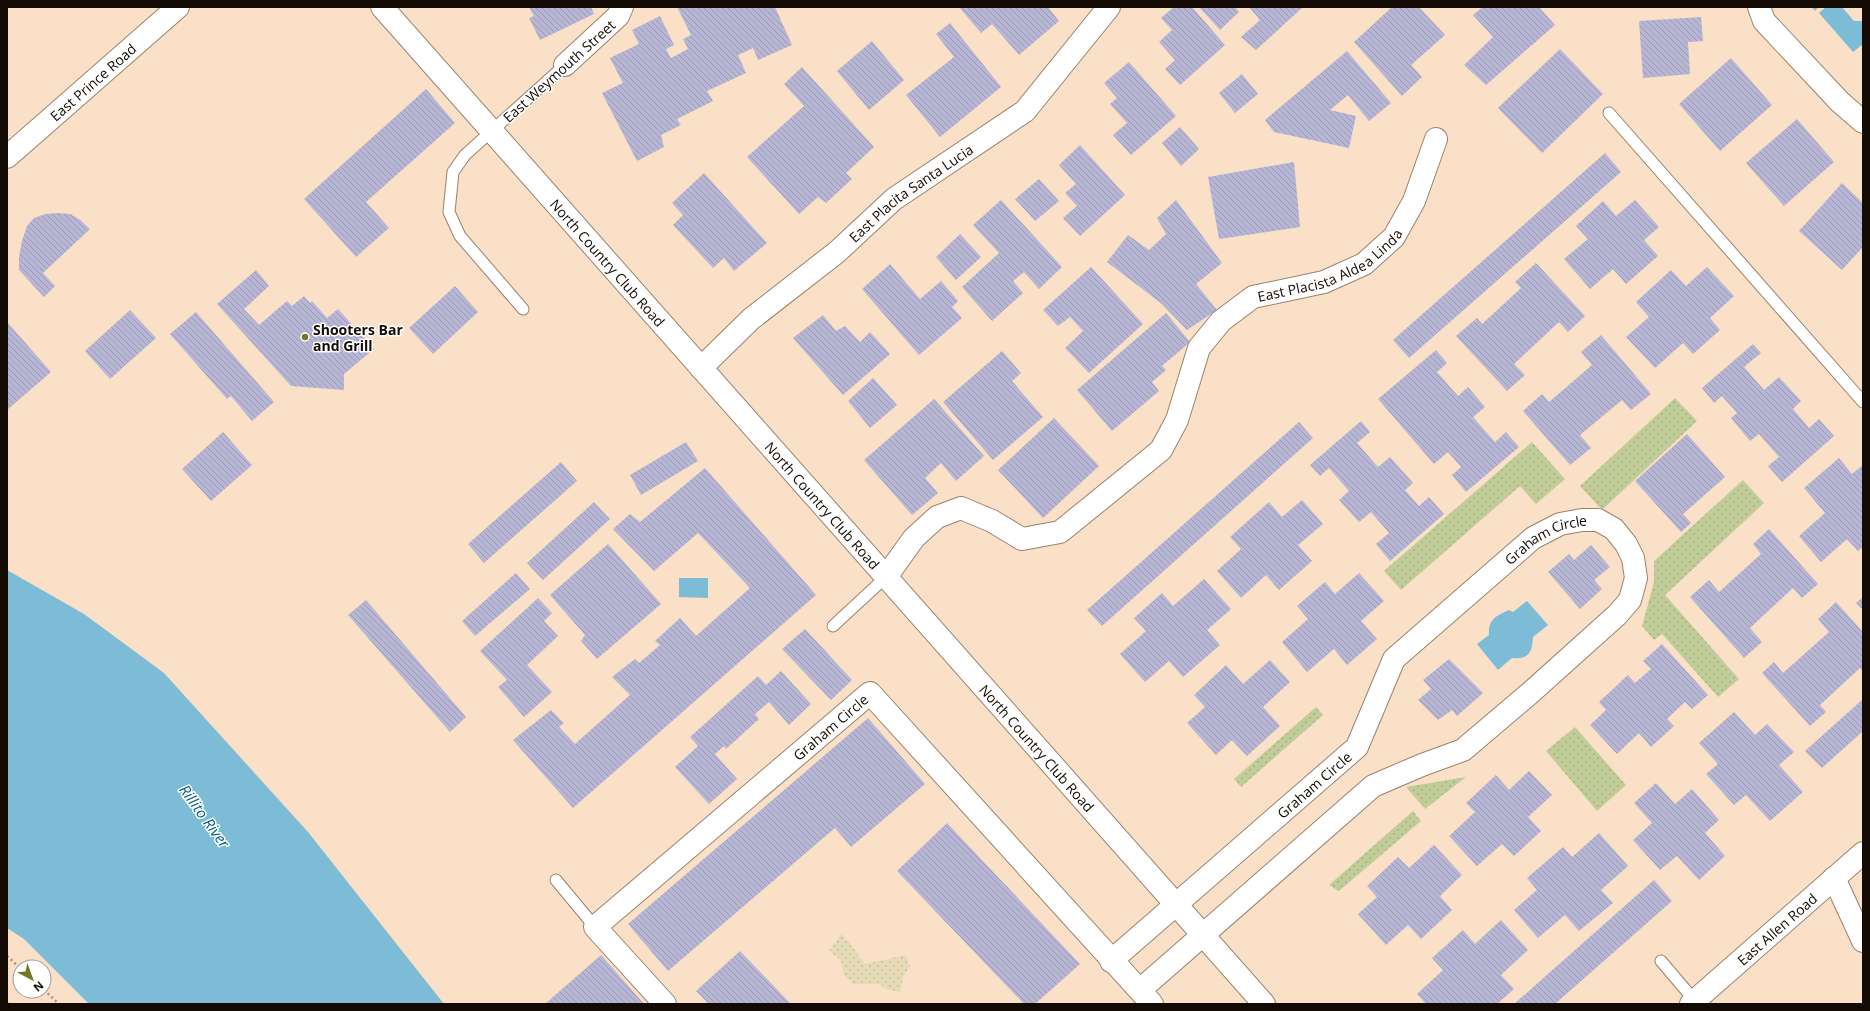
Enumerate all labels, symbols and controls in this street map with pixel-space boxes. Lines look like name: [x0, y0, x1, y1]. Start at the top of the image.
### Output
street label: East Weymouth Street: [499, 15, 619, 127]
street label: East Prince Road: [46, 39, 140, 125]
street label: East Placita Santa Lucia: [845, 139, 977, 246]
street label: North Country Club Road: [546, 195, 670, 330]
street label: East Placista Aldea Linda: [1256, 225, 1406, 305]
place label: Shooters Bar and Grill: [313, 320, 403, 355]
marker: Shooters Bar and Grill: [300, 332, 310, 342]
street label: North Country Club Road: [761, 437, 884, 573]
street label: Graham Circle: [1500, 511, 1587, 568]
street label: North Country Club Road: [976, 680, 1099, 816]
street label: Graham Circle: [789, 689, 872, 764]
street label: Graham Circle: [1273, 747, 1355, 822]
water label: Rillito River: [175, 780, 235, 853]
street label: East Allen Road: [1733, 889, 1821, 969]
north arrow: [12, 959, 52, 999]
text: N: [31, 978, 47, 996]

